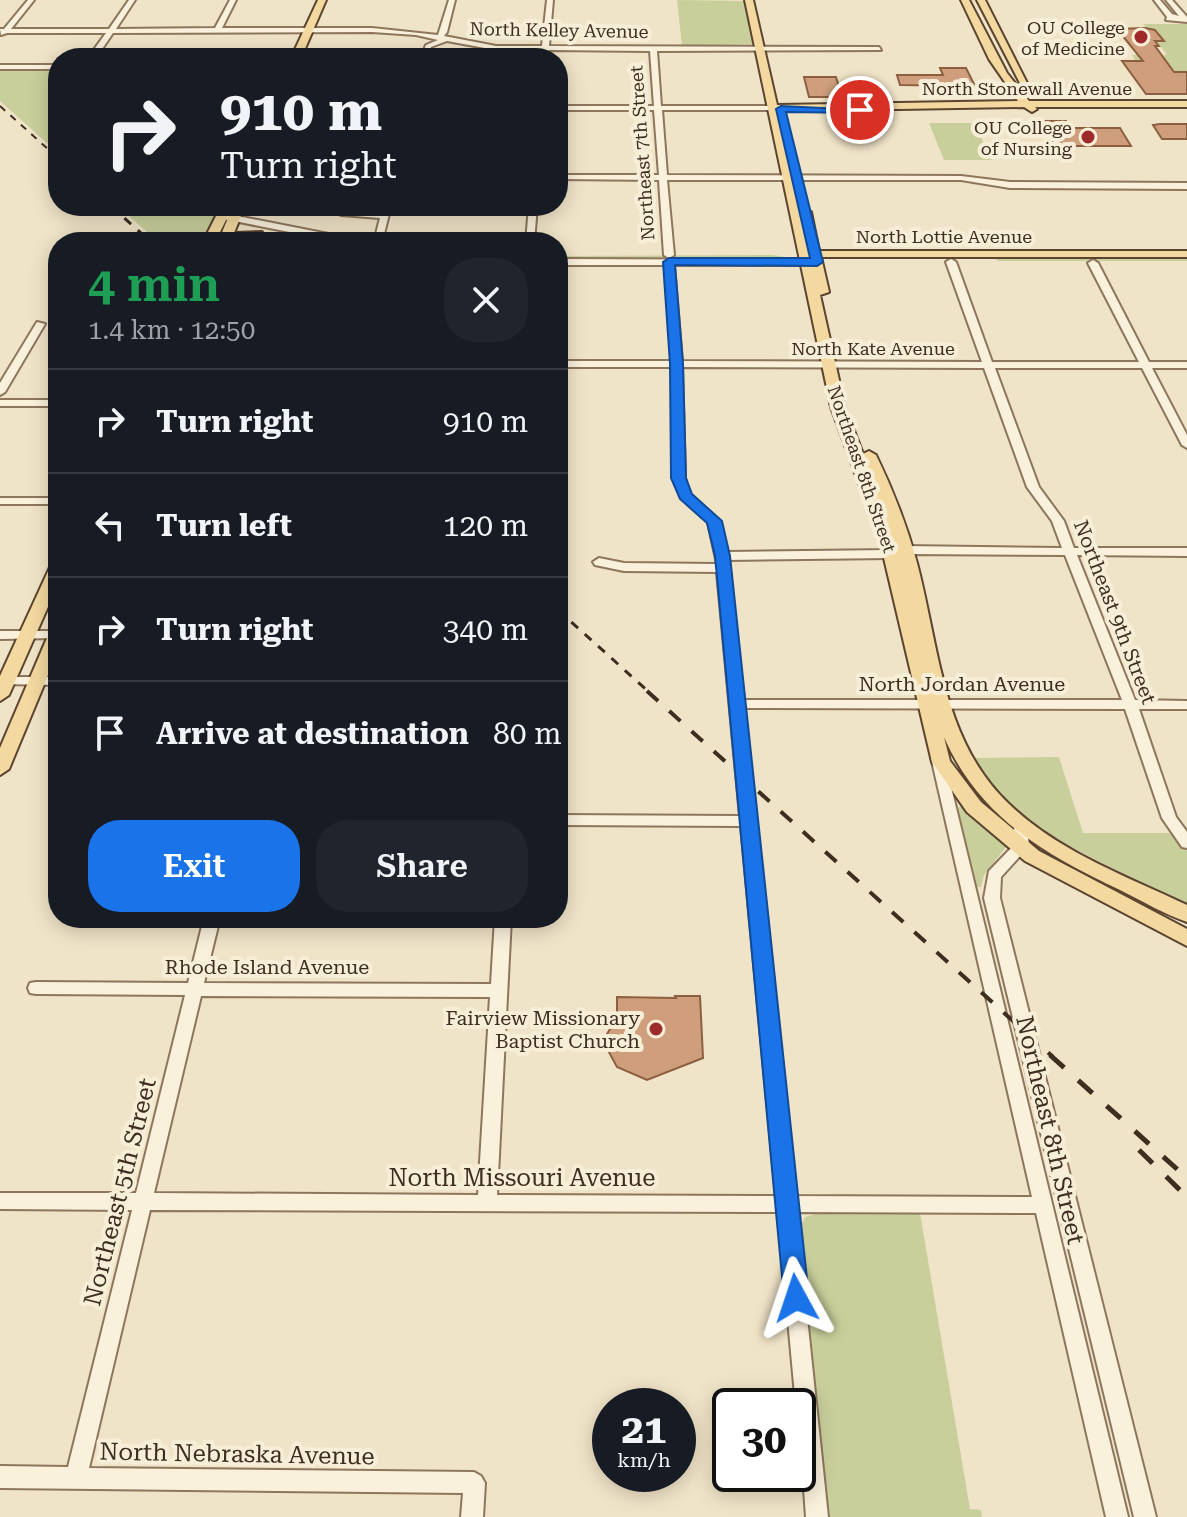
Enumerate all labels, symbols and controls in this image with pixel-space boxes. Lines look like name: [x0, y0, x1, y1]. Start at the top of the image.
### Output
place label: OU College of Medicine: [1021, 17, 1125, 59]
street label: North Kelley Avenue: [469, 18, 649, 42]
marker: OU College of Medicine: [1132, 28, 1150, 46]
street label: Northeast 7th Street: [625, 65, 659, 241]
pin: [826, 76, 894, 144]
text: 910 m: [220, 78, 382, 144]
street label: North Stonewall Avenue: [922, 78, 1132, 99]
icon: right: [88, 80, 192, 184]
icon: arrive: [838, 88, 882, 132]
place label: OU College of Nursing: [974, 117, 1073, 159]
marker: OU College of Nursing: [1079, 128, 1097, 146]
text: Turn right: [220, 145, 397, 187]
street label: North Lottie Avenue: [856, 226, 1032, 247]
text: 4 min: [88, 257, 220, 313]
button: close: [444, 258, 528, 342]
text: 1.4 km · 12:50: [88, 315, 255, 345]
street label: North Kate Avenue: [791, 338, 955, 359]
street label: Northeast 8th Street: [824, 383, 901, 556]
icon: right: [88, 399, 132, 443]
text: Turn right: [156, 404, 313, 439]
text: 910 m: [443, 404, 528, 439]
icon: left: [88, 503, 132, 547]
text: Turn left: [156, 508, 292, 543]
text: 120 m: [443, 508, 528, 543]
street label: Northeast 9th Street: [1069, 517, 1161, 708]
icon: right: [88, 607, 132, 651]
text: Turn right: [156, 612, 313, 647]
text: 340 m: [443, 612, 528, 647]
street label: North Jordan Avenue: [859, 672, 1065, 696]
icon: arrive: [88, 711, 132, 755]
text: Arrive at destination: [156, 716, 469, 751]
text: 80 m: [493, 716, 562, 751]
button: Exit: [88, 820, 300, 912]
button: Share: [316, 820, 528, 912]
street label: Rhode Island Avenue: [165, 955, 369, 979]
place label: Fairview Missionary Baptist Church: [446, 1006, 640, 1053]
street label: Northeast 8th Street: [1010, 1013, 1090, 1247]
marker: Fairview Missionary Baptist Church: [647, 1020, 665, 1038]
street label: Northeast 5th Street: [78, 1075, 162, 1309]
street label: North Missouri Avenue: [389, 1164, 656, 1192]
position arrow: [754, 1256, 838, 1340]
speed limit sign: 30: [712, 1388, 816, 1492]
text: 21: [622, 1406, 666, 1453]
street label: North Nebraska Avenue: [99, 1438, 375, 1470]
text: km/h: [617, 1448, 671, 1472]

